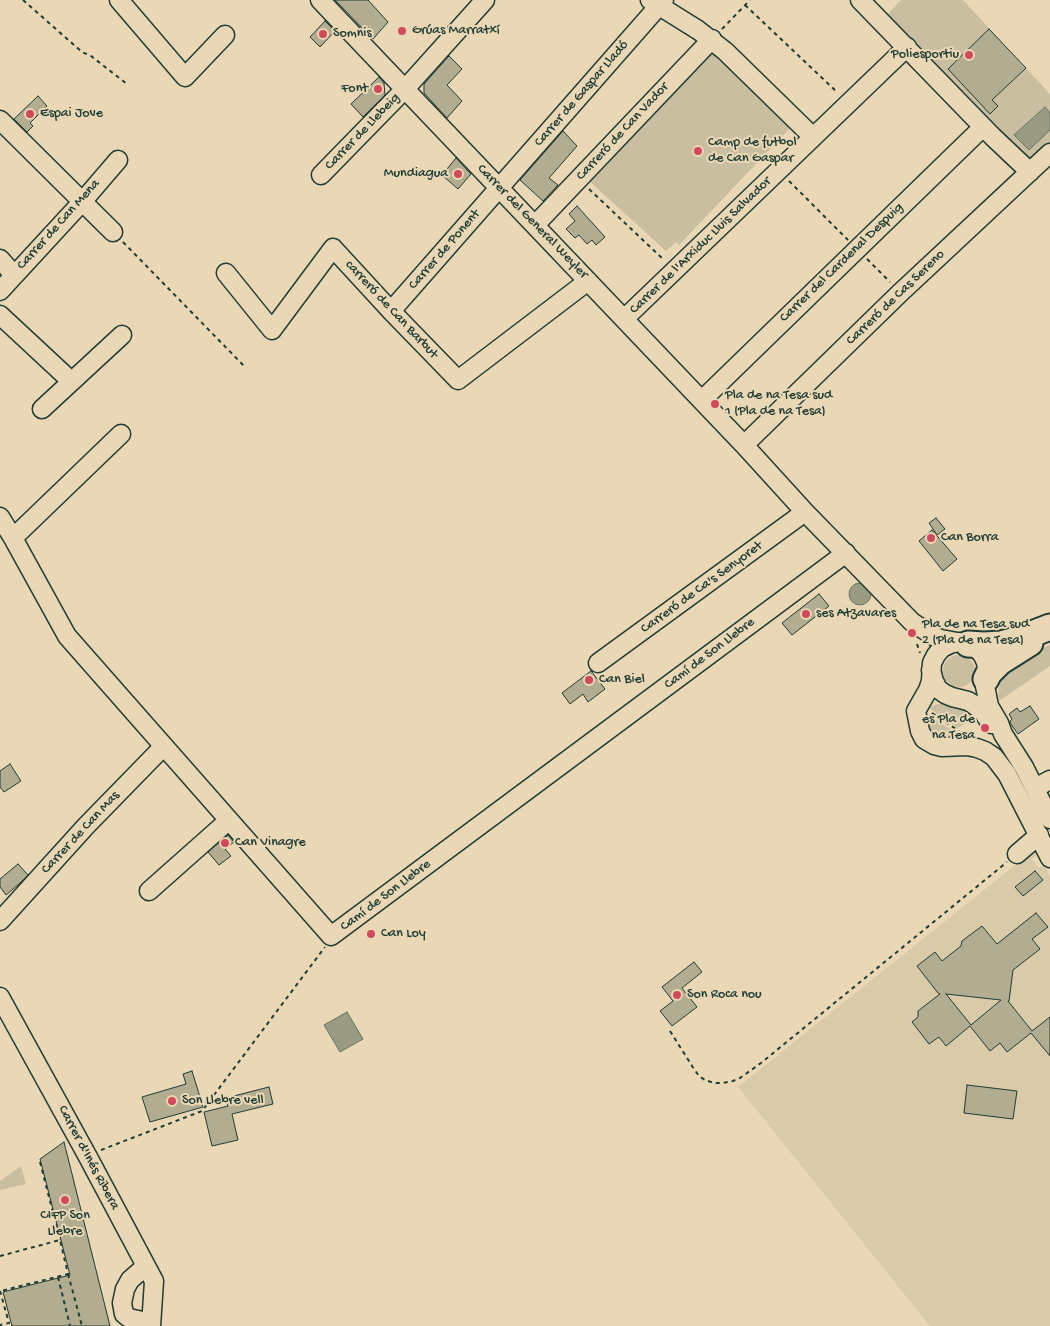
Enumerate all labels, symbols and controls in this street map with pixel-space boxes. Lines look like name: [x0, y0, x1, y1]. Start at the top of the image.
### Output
place label: Grúas Marratxí: [412, 23, 500, 39]
marker: Grúas Marratxí: [396, 25, 408, 37]
place label: Somnis: [333, 26, 372, 42]
marker: Somnis: [317, 28, 329, 40]
street label: Carrer de Gaspar Lladó: [531, 37, 633, 151]
place label: Poliesportiu: [891, 47, 959, 63]
marker: Poliesportiu: [963, 49, 975, 61]
street label: Carreró de Can Vador: [573, 79, 673, 185]
place label: Font: [341, 81, 368, 97]
marker: Font: [372, 83, 384, 95]
street label: Carrer de Llebeig: [322, 90, 404, 174]
place label: Espai Jove: [40, 106, 103, 122]
marker: Espai Jove: [24, 108, 36, 120]
place label: Camp de futbol de Can Gaspar: [708, 135, 797, 168]
marker: Camp de futbol de Can Gaspar: [692, 145, 704, 157]
street label: Carrer del General Weyler: [473, 161, 591, 283]
place label: Mundiagua: [384, 166, 448, 182]
marker: Mundiagua: [452, 168, 464, 180]
street label: Carrer de l'Arxiduc Lluis Salvador: [627, 174, 775, 318]
street label: Carrer de Can Mena: [14, 176, 104, 274]
street label: Carrer del Cardenal Despuig: [777, 200, 907, 326]
street label: Carrer de Ponent: [406, 206, 484, 294]
street label: Carreró de Cas Sereno: [843, 247, 949, 349]
street label: carreró de Can Barbut: [341, 257, 441, 363]
place label: Pla de na Tesa sud 1 (Pla de na Tesa): [725, 388, 832, 421]
marker: Pla de na Tesa sud 1 (Pla de na Tesa): [709, 398, 721, 410]
place label: Can Borra: [941, 530, 998, 546]
marker: Can Borra: [925, 532, 937, 544]
street label: Carreró de Ca's Senyoret: [638, 538, 766, 638]
place label: ses Atzavares: [816, 606, 896, 622]
marker: ses Atzavares: [800, 608, 812, 620]
street label: Camí de Son Llebre: [661, 614, 759, 694]
place label: Pla de na Tesa sud 2 (Pla de na Tesa): [922, 617, 1029, 650]
marker: Pla de na Tesa sud 2 (Pla de na Tesa): [906, 627, 918, 639]
place label: Can Biel: [599, 672, 645, 688]
marker: Can Biel: [583, 674, 595, 686]
place label: es Pla de na Tesa: [922, 712, 975, 744]
marker: es Pla de na Tesa: [979, 722, 991, 734]
street label: Carrer de Can Mas: [38, 788, 124, 878]
place label: Can Vinagre: [235, 835, 306, 851]
marker: Can Vinagre: [219, 837, 231, 849]
street label: Camí de Son Llebre: [337, 856, 435, 936]
place label: Can Loy: [381, 926, 426, 942]
marker: Can Loy: [365, 928, 377, 940]
place label: Son Roca nou: [687, 987, 762, 1003]
marker: Son Roca nou: [671, 989, 683, 1001]
place label: Son Llebre vell: [182, 1093, 264, 1109]
marker: Son Llebre vell: [166, 1095, 178, 1107]
street label: Carrer d'Inés Ribera: [53, 1103, 123, 1213]
marker: CIFP Son Llebre: [59, 1194, 71, 1206]
place label: CIFP Son Llebre: [40, 1208, 90, 1240]

